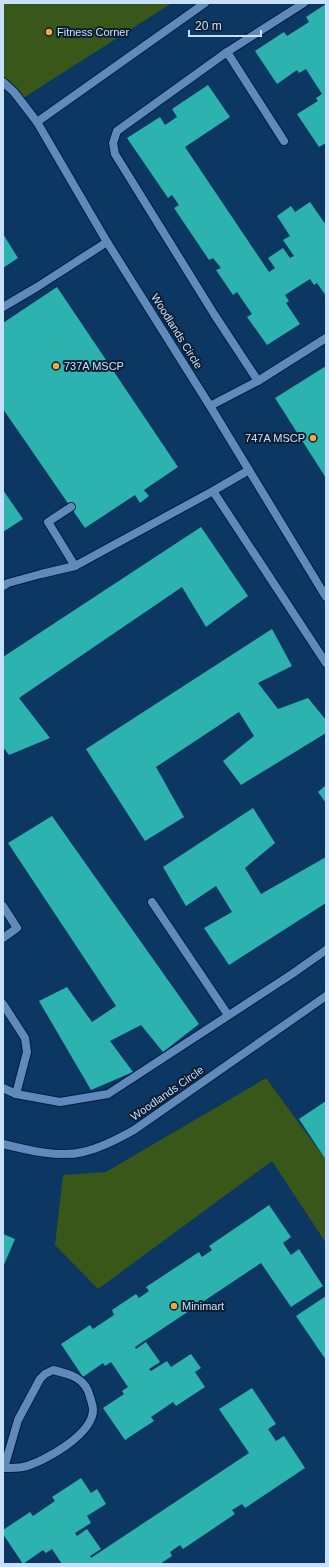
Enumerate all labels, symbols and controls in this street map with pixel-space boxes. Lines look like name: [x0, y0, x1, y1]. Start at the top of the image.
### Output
scale bar: [189, 12, 261, 38]
text: 20 m: [195, 19, 222, 33]
place label: Fitness Corner: [57, 26, 129, 38]
marker: Fitness Corner: [44, 27, 54, 37]
street label: Woodlands Circle: [149, 291, 205, 371]
place label: 737A MSCP: [64, 360, 124, 372]
marker: 737A MSCP: [51, 361, 61, 371]
place label: 747A MSCP: [245, 432, 305, 444]
marker: 747A MSCP: [308, 433, 318, 443]
street label: Woodlands Circle: [128, 1063, 206, 1123]
place label: Minimart: [182, 1300, 224, 1312]
marker: Minimart: [169, 1301, 179, 1311]

